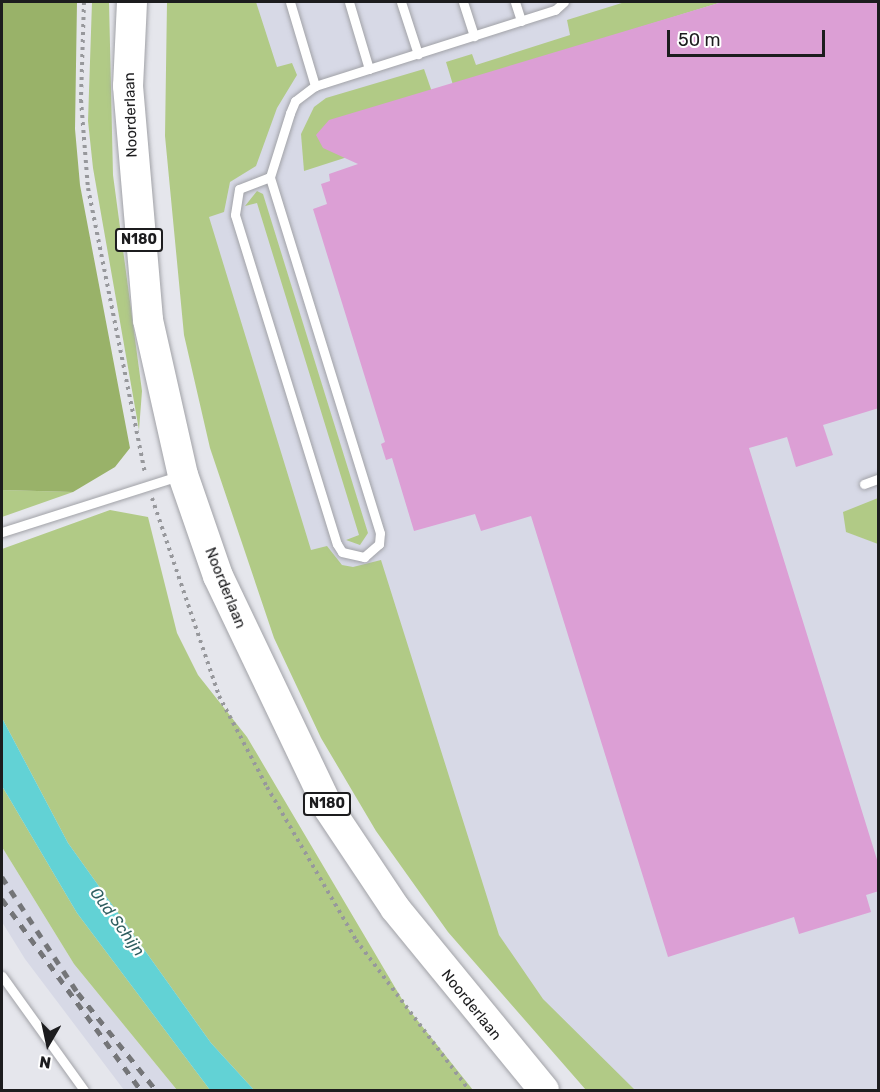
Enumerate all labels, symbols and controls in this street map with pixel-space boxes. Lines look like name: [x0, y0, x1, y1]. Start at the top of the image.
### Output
scale bar: [670, 18, 828, 56]
text: 50 m: [678, 29, 721, 51]
street label: Noorderlaan: [121, 72, 141, 158]
road number: N180: [114, 229, 164, 251]
street label: Noorderlaan: [201, 545, 249, 631]
road number: N180: [302, 793, 352, 815]
water label: Oud Schijn: [86, 884, 148, 960]
street label: Noorderlaan: [437, 966, 505, 1044]
north arrow: [18, 1014, 78, 1074]
text: N: [38, 1052, 52, 1073]

